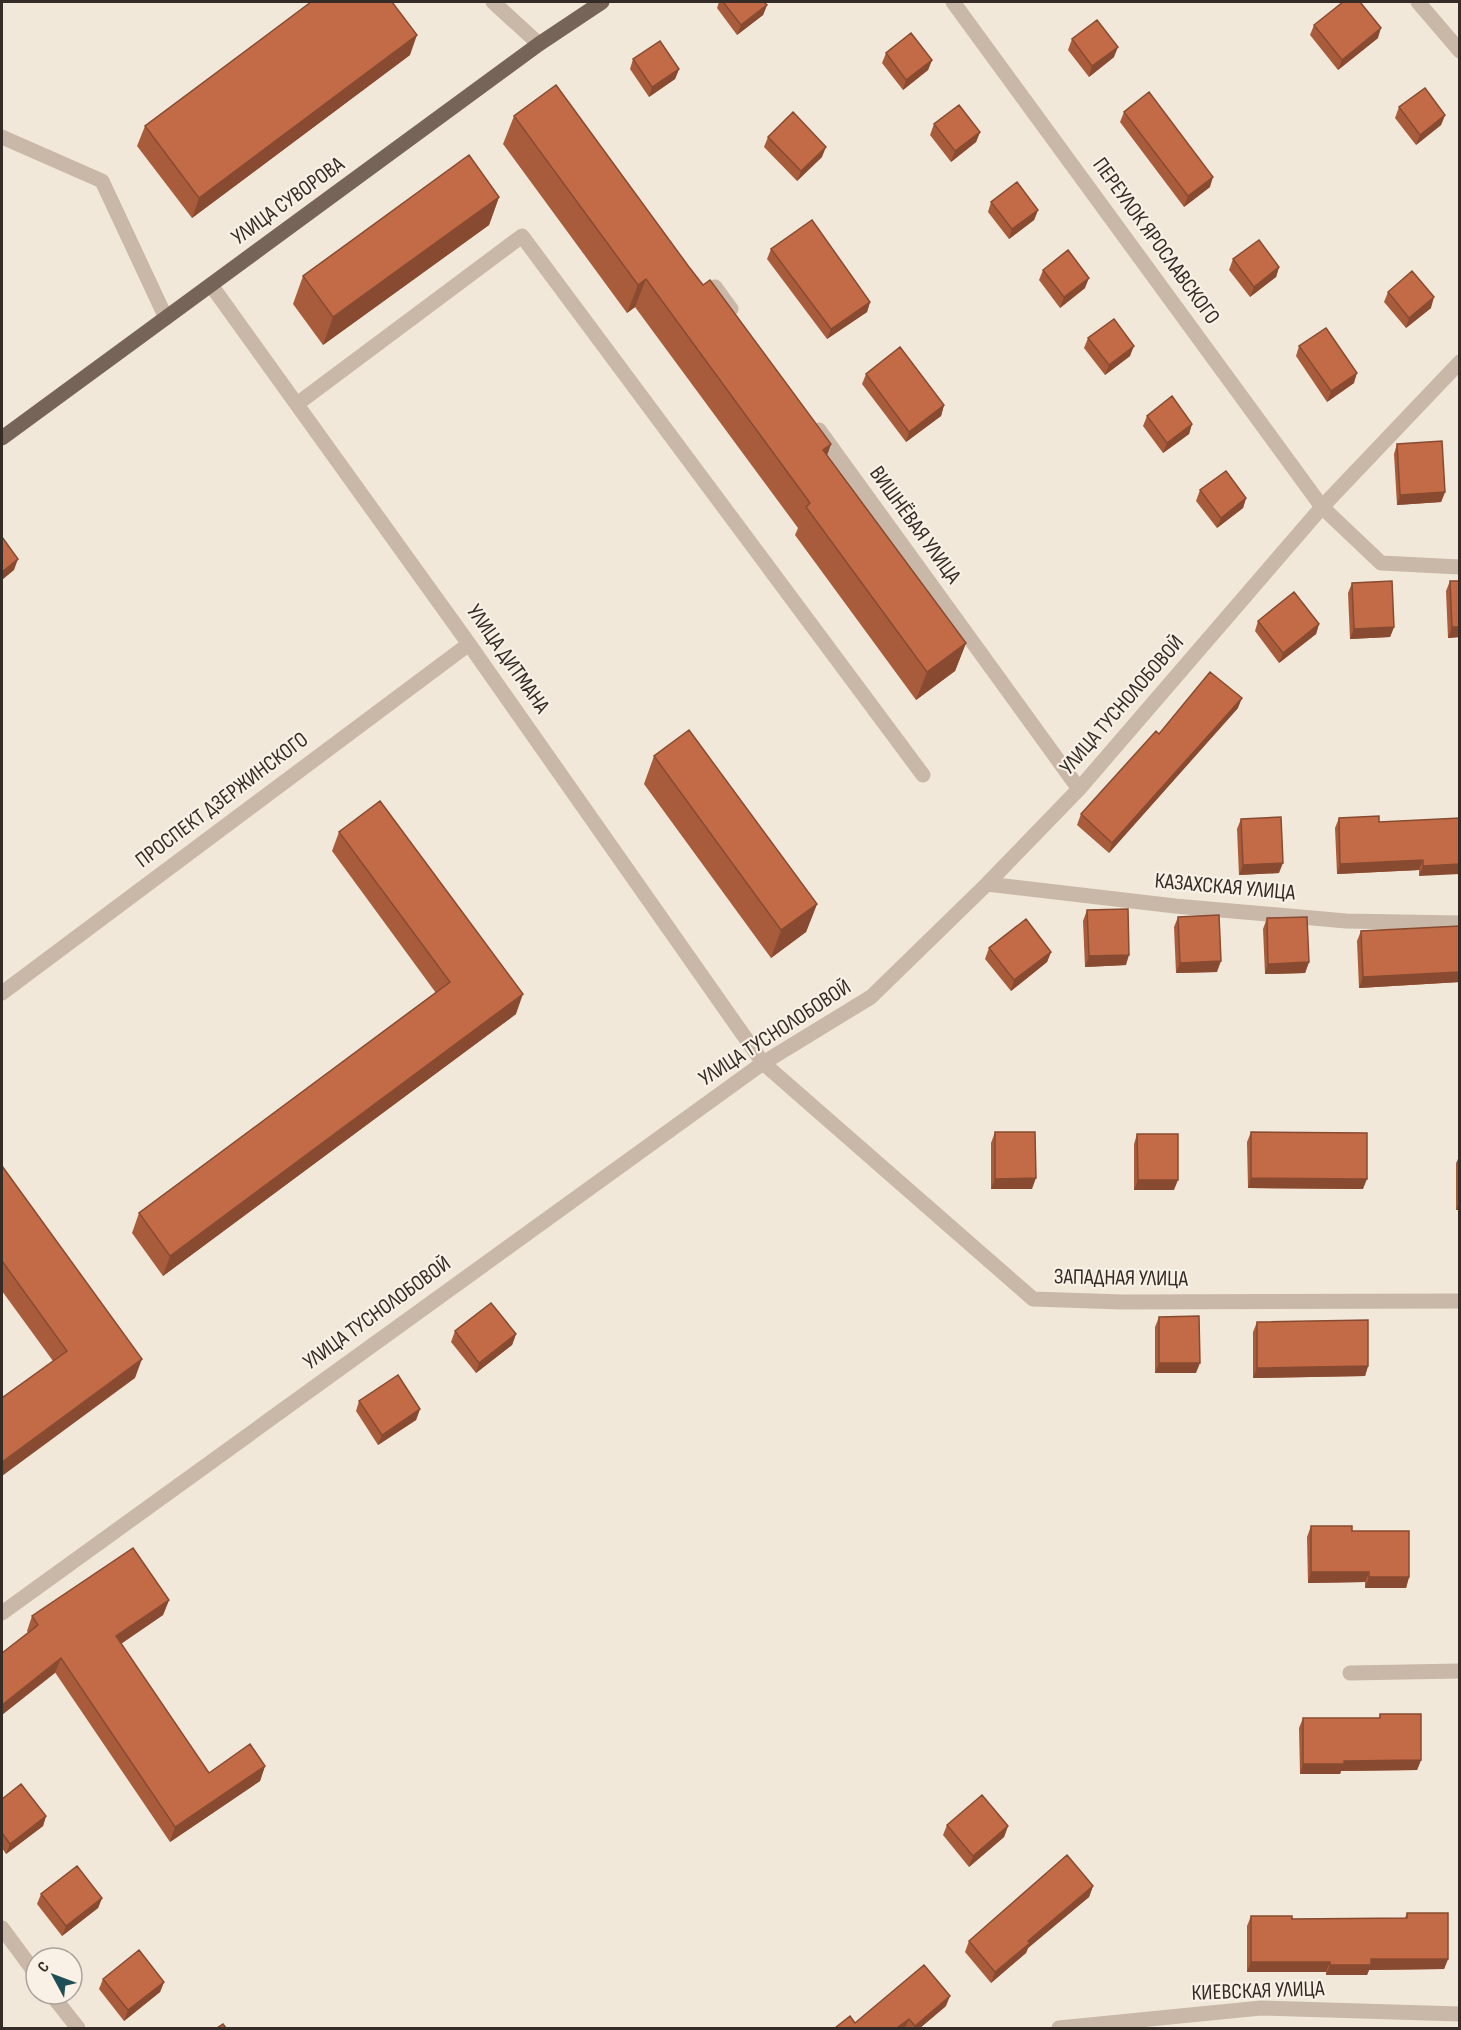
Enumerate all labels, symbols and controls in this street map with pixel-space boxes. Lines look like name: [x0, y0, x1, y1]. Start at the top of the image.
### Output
street label: УЛИЦА СУВОРОВА: [226, 151, 350, 251]
street label: ПЕРЕУЛОК ЯРОСЛАВСКОГО: [1086, 152, 1226, 330]
street label: ВИШНЁВАЯ УЛИЦА: [863, 461, 967, 589]
street label: УЛИЦА ДИТМАНА: [461, 599, 556, 719]
street label: УЛИЦА ТУСНОЛОБОВОЙ: [1054, 630, 1190, 780]
street label: ПРОСПЕКТ ДЗЕРЖИНСКОГО: [130, 726, 314, 874]
street label: КАЗАХСКАЯ УЛИЦА: [1154, 867, 1297, 907]
street label: УЛИЦА ТУСНОЛОБОВОЙ: [694, 974, 856, 1092]
street label: УЛИЦА ТУСНОЛОБОВОЙ: [298, 1250, 456, 1376]
street label: ЗАПАДНАЯ УЛИЦА: [1054, 1263, 1189, 1293]
north arrow: [24, 1946, 84, 2006]
text: С: [34, 1958, 54, 1976]
street label: КИЕВСКАЯ УЛИЦА: [1191, 1975, 1326, 2007]

